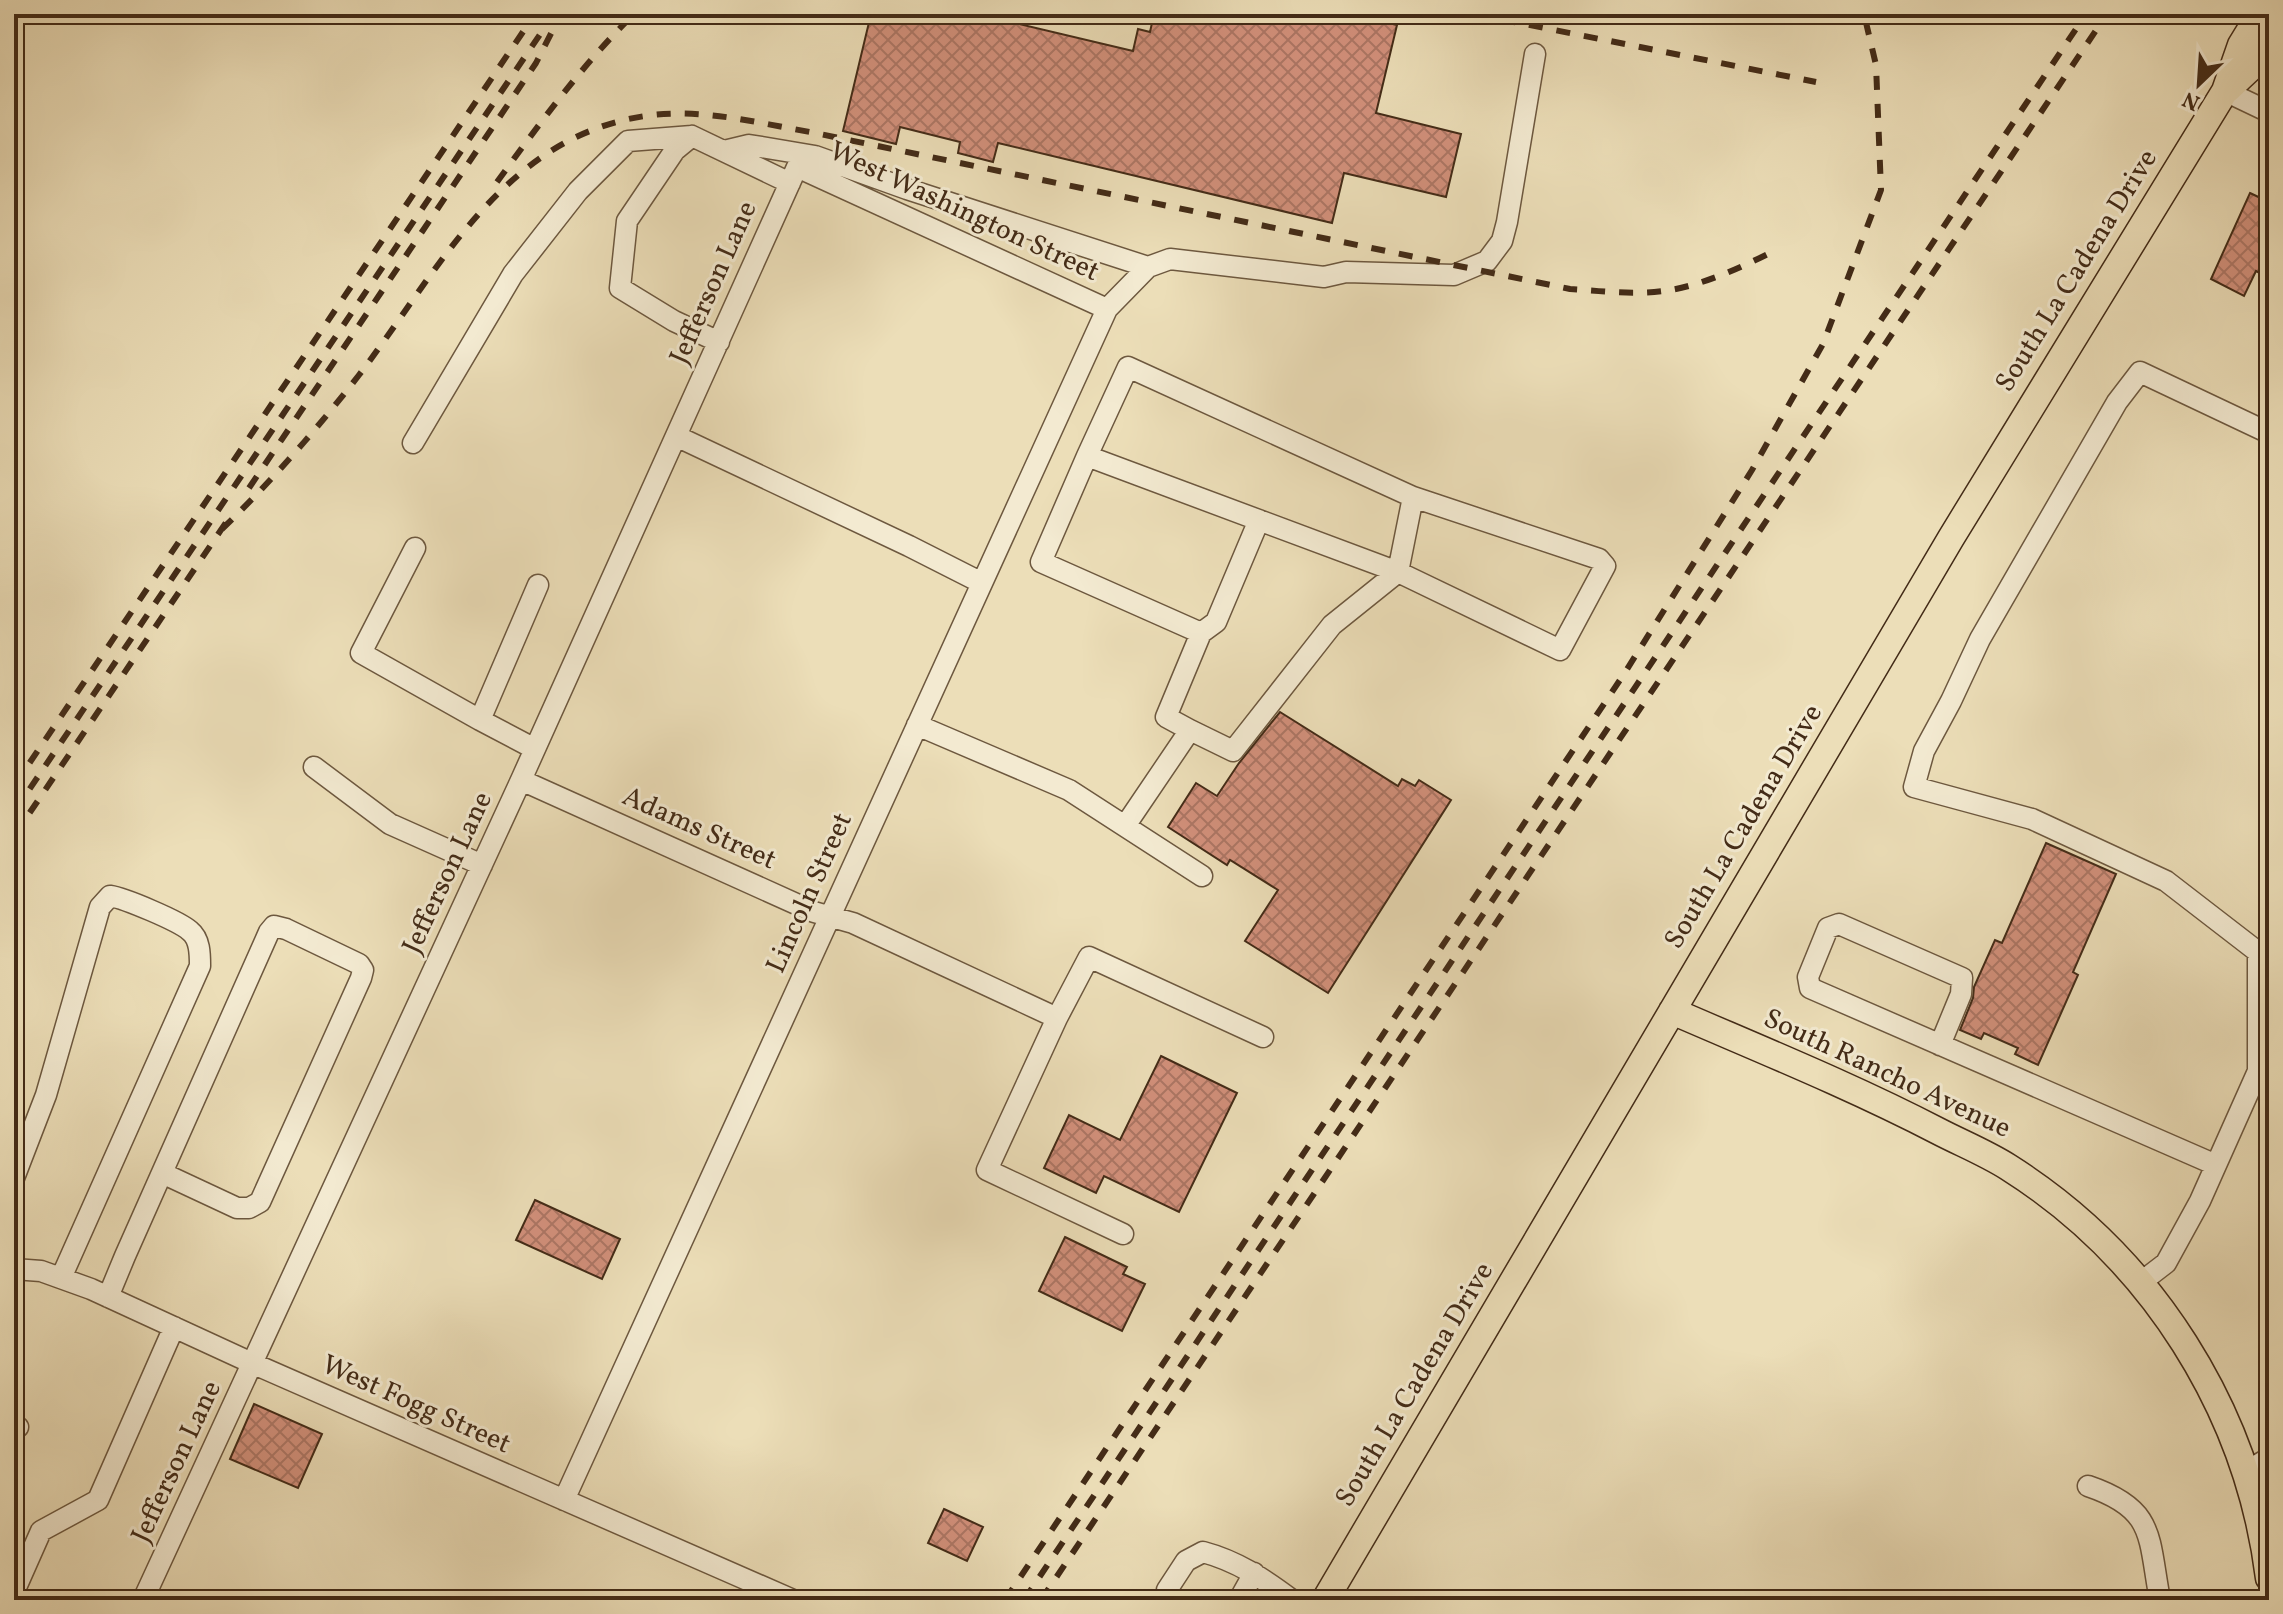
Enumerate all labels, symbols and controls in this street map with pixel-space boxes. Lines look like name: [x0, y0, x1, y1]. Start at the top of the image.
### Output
north arrow: [2159, 44, 2239, 124]
text: N: [2178, 82, 2205, 117]
street label: West Washington Street: [823, 132, 1105, 292]
street label: South La Cadena Drive: [1986, 142, 2168, 400]
street label: Jefferson Lane: [661, 195, 767, 371]
street label: South La Cadena Drive: [1655, 697, 1833, 957]
street label: Adams Street: [616, 778, 782, 880]
street label: Jefferson Lane: [393, 785, 503, 961]
street label: Lincoln Street: [757, 806, 863, 980]
street label: South Rancho Avenue: [1757, 1000, 2017, 1148]
street label: South La Cadena Drive: [1326, 1255, 1504, 1515]
street label: West Fogg Street: [315, 1346, 517, 1464]
street label: Jefferson Lane: [122, 1374, 232, 1550]

